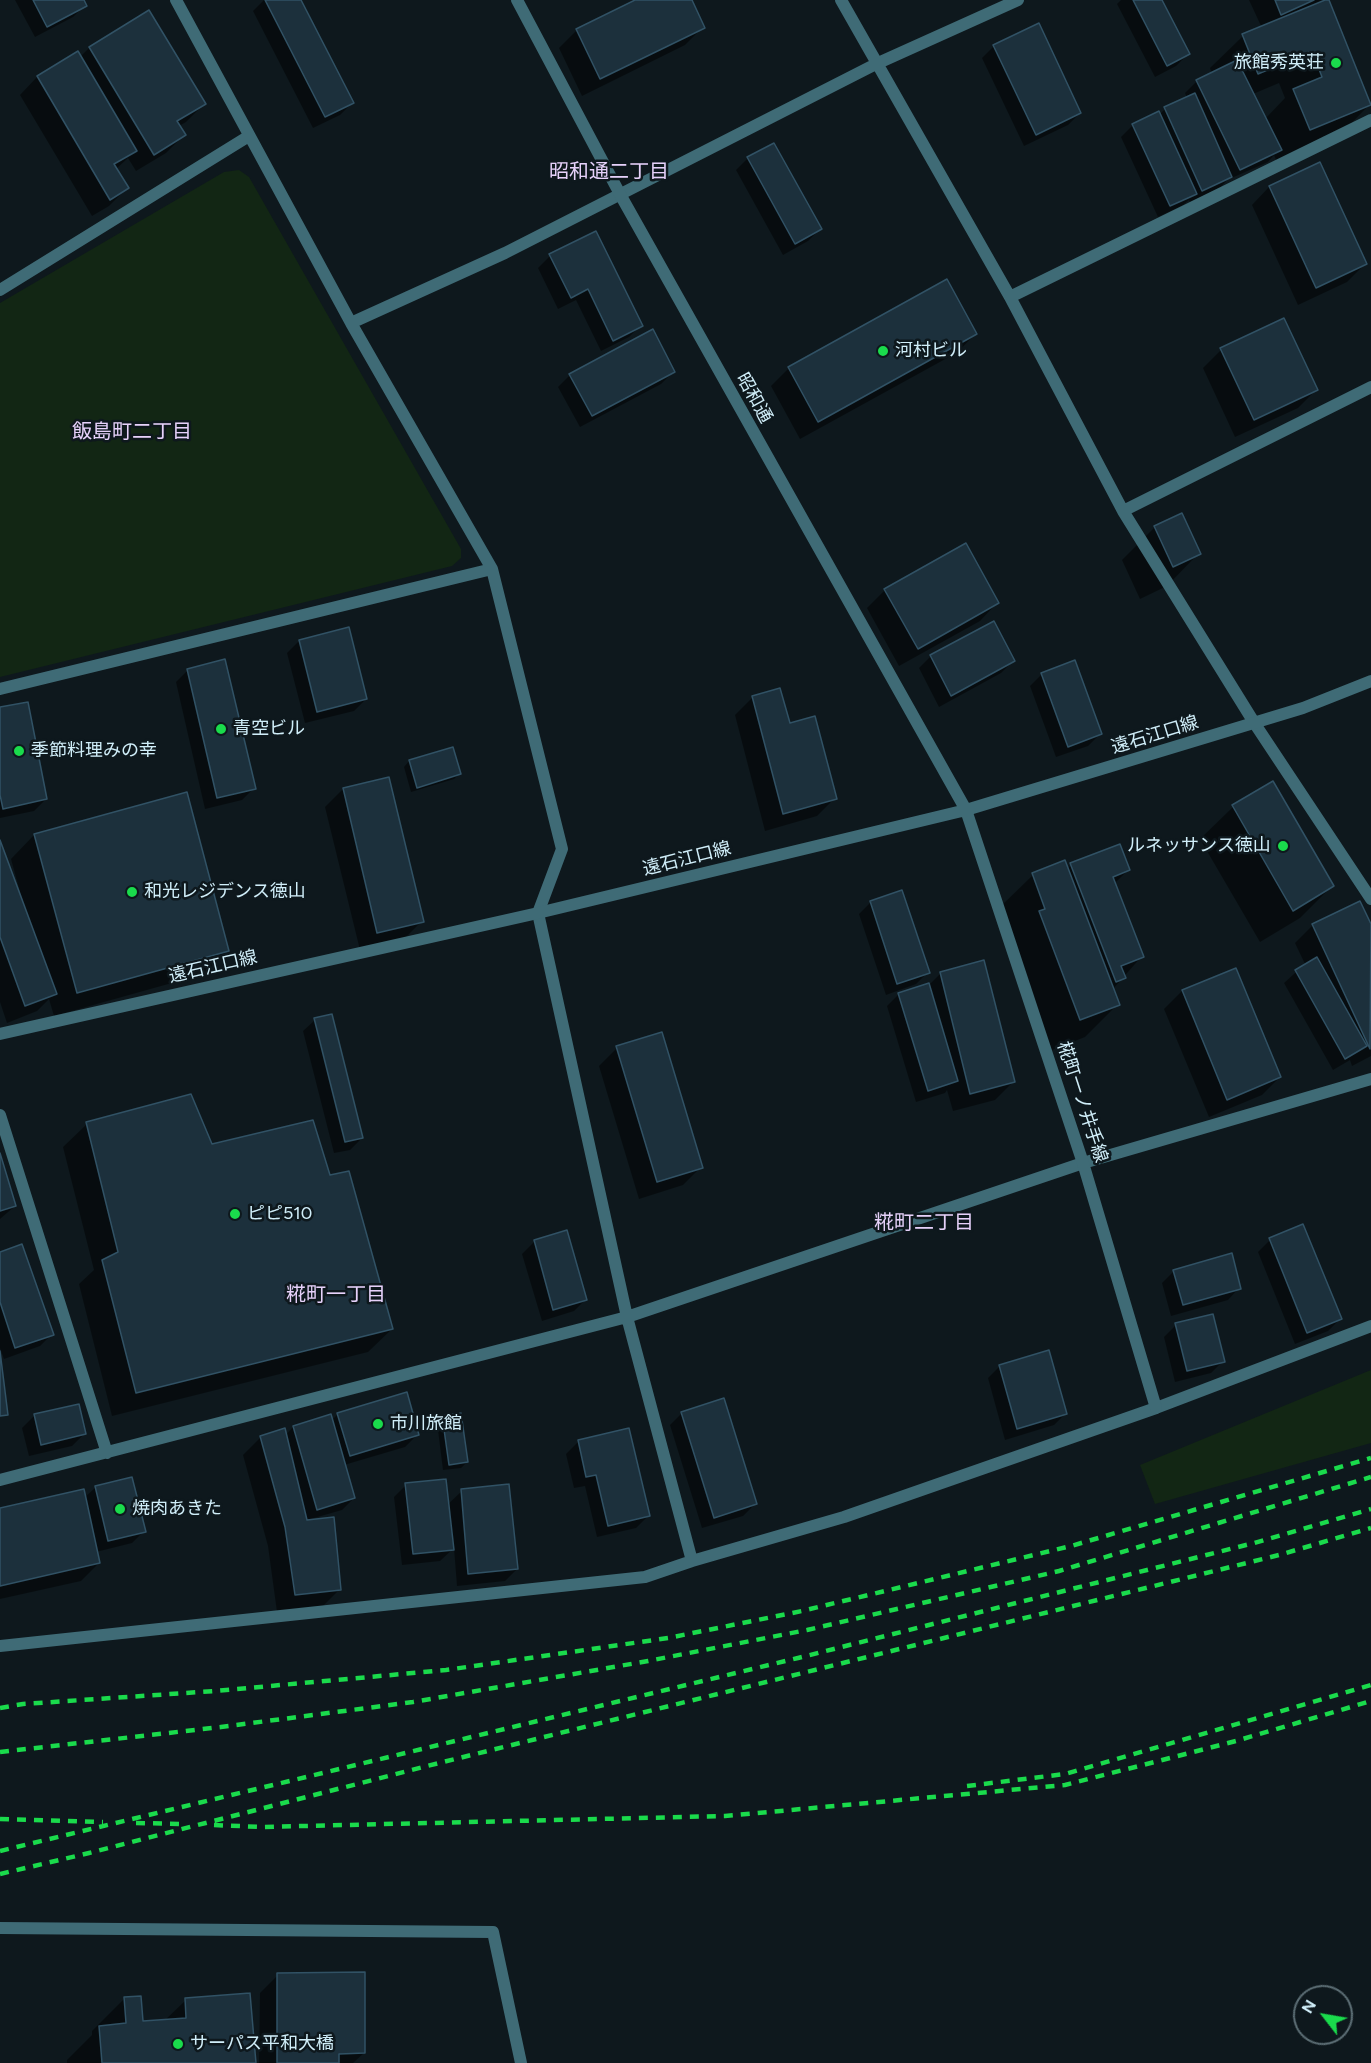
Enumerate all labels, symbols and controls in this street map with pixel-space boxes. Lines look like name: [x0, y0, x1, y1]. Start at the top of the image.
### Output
place label: 旅館秀英荘: [1234, 52, 1324, 74]
marker: 旅館秀英荘: [1329, 56, 1343, 70]
district label: 昭和通二丁目: [549, 160, 669, 184]
place label: 河村ビル: [895, 340, 967, 362]
marker: 河村ビル: [876, 344, 890, 358]
street label: 昭和通: [731, 369, 777, 427]
district label: 飯島町二丁目: [72, 420, 192, 444]
street label: 遠石江口線: [1109, 712, 1201, 758]
place label: 青空ビル: [233, 718, 305, 740]
marker: 青空ビル: [214, 722, 228, 736]
place label: 季節料理みの幸: [31, 740, 157, 762]
marker: 季節料理みの幸: [12, 744, 26, 758]
place label: ルネッサンス徳山: [1127, 835, 1271, 857]
street label: 遠石江口線: [641, 838, 733, 880]
marker: ルネッサンス徳山: [1276, 839, 1290, 853]
place label: 和光レジデンス徳山: [144, 881, 306, 903]
marker: 和光レジデンス徳山: [125, 885, 139, 899]
street label: 遠石江口線: [167, 946, 259, 988]
street label: 椛町一ノ井手線: [1052, 1039, 1112, 1165]
place label: ピピ510: [247, 1203, 312, 1225]
marker: ピピ510: [228, 1207, 242, 1221]
district label: 糀町二丁目: [874, 1211, 974, 1235]
district label: 糀町一丁目: [286, 1283, 386, 1307]
place label: 市川旅館: [390, 1413, 462, 1435]
marker: 市川旅館: [371, 1417, 385, 1431]
place label: 焼肉あきた: [132, 1498, 222, 1520]
marker: 焼肉あきた: [113, 1502, 127, 1516]
north arrow: [1293, 1985, 1353, 2045]
text: N: [1298, 1996, 1320, 2017]
place label: サーパス平和大橋: [190, 2033, 334, 2055]
marker: サーパス平和大橋: [171, 2037, 185, 2051]

